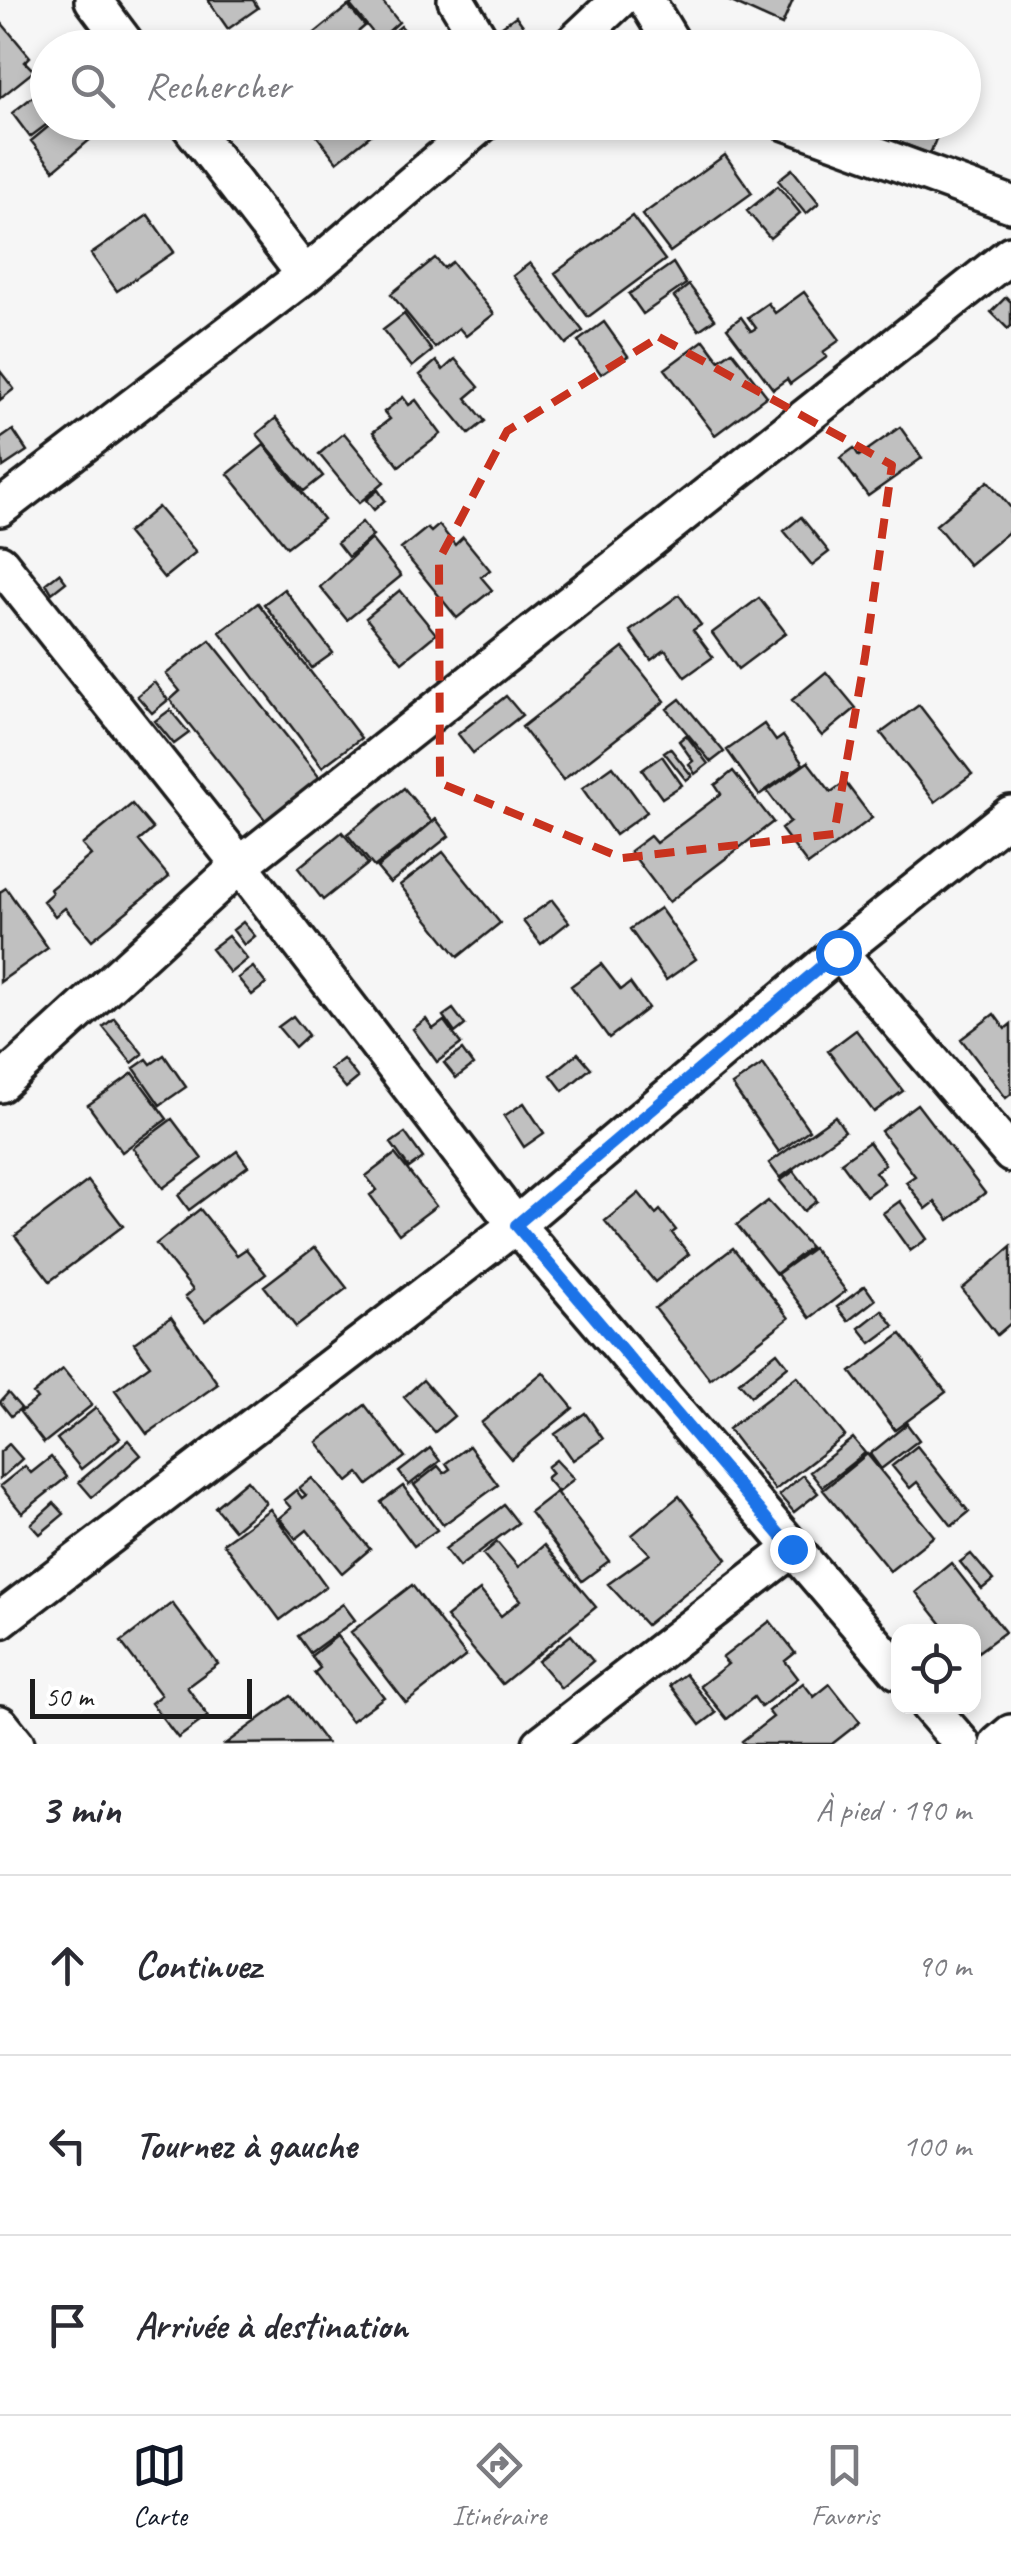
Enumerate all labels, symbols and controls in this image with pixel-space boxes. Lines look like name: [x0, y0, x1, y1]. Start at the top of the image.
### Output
search box: [30, 30, 981, 140]
icon: search: [65, 58, 120, 113]
text: Rechercher: [145, 62, 291, 109]
route start: [816, 930, 862, 976]
route end: [770, 1527, 816, 1573]
map controls: [891, 1624, 981, 1714]
button: locate: [891, 1624, 981, 1714]
scale bar: [30, 1674, 252, 1718]
text: 50 m: [45, 1679, 93, 1714]
text: 3 min: [40, 1783, 120, 1836]
text: À pied · 190 m: [816, 1789, 971, 1830]
icon: ahead: [40, 1938, 95, 1993]
text: Continuez: [135, 1942, 261, 1989]
text: 90 m: [917, 1945, 971, 1986]
icon: left: [40, 2118, 95, 2173]
text: Tournez à gauche: [135, 2122, 356, 2169]
text: 100 m: [902, 2125, 971, 2166]
icon: arrive: [40, 2298, 95, 2353]
text: Arrivée à destination: [135, 2302, 407, 2349]
tab: Carte: [132, 2438, 187, 2533]
tab: Itinéraire: [452, 2438, 546, 2533]
tab: Favoris: [811, 2438, 879, 2533]

